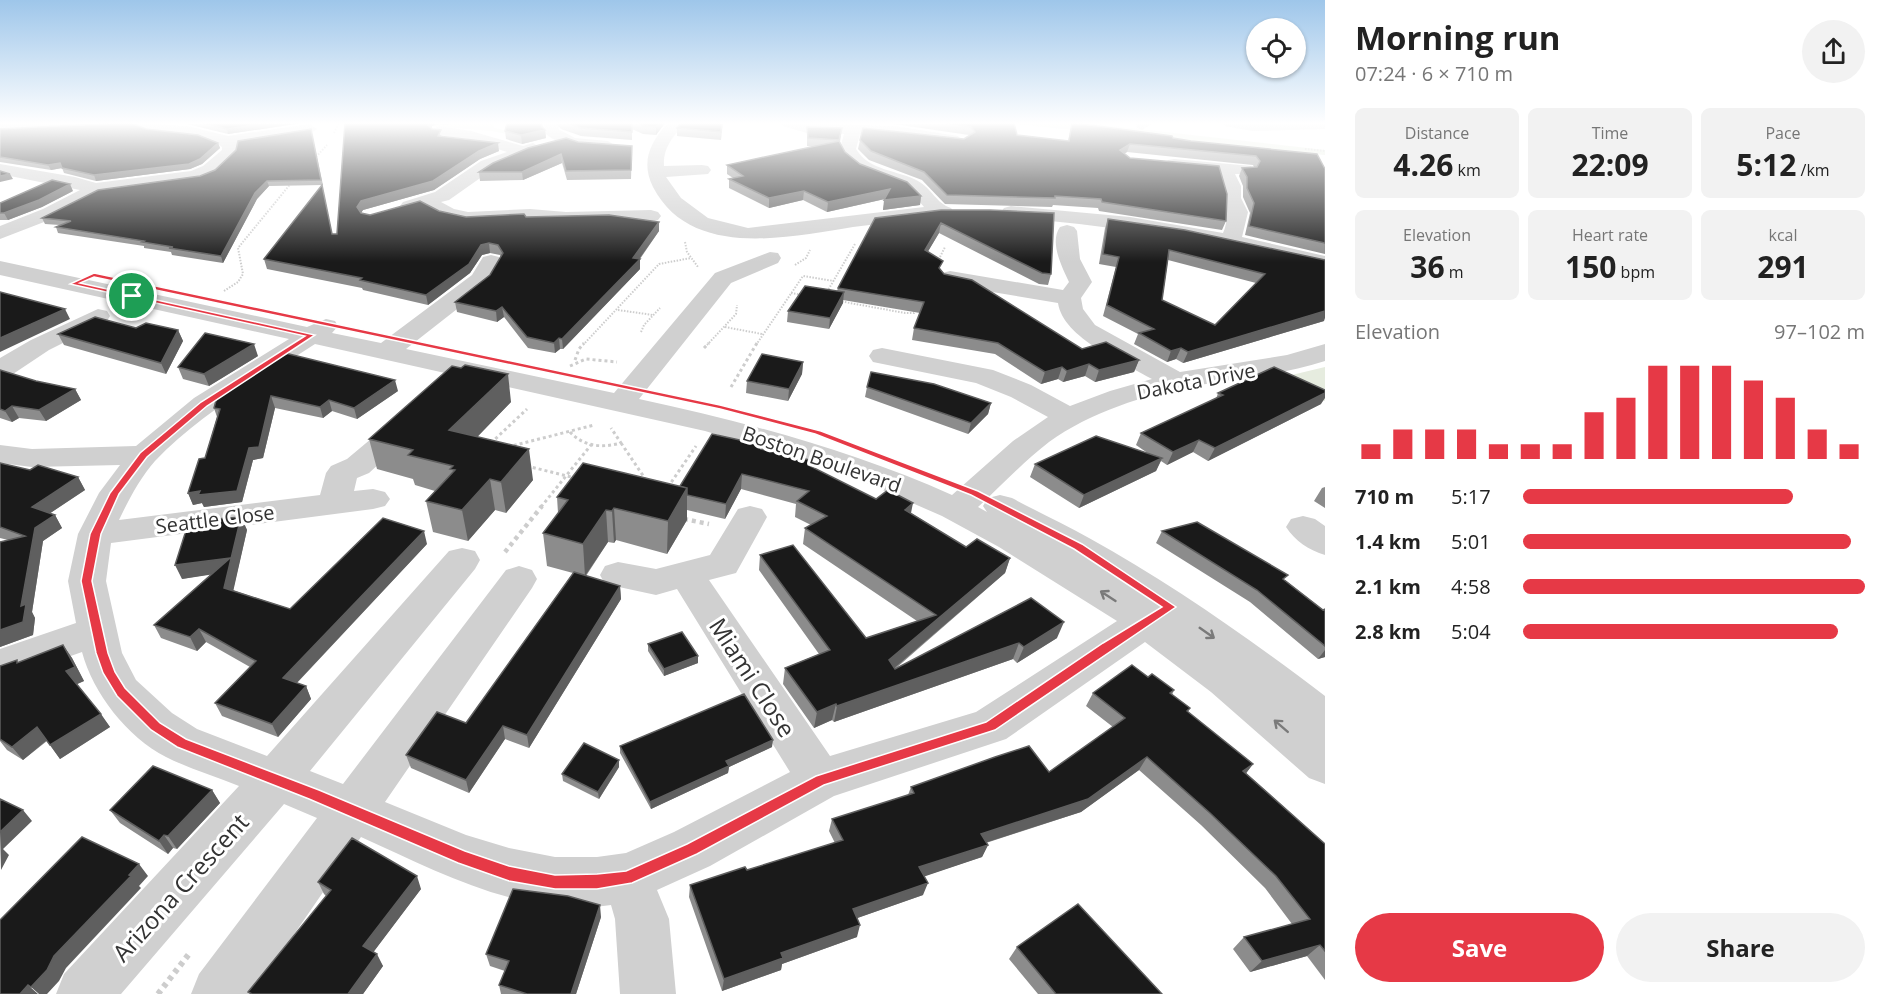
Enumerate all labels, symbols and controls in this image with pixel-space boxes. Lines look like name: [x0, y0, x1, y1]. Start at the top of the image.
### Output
text: Morning run: [1355, 15, 1561, 60]
map controls: [1246, 18, 1306, 78]
button: locate: [1246, 18, 1306, 78]
button: share: [1802, 20, 1865, 83]
text: 07:24 · 6 × 710 m: [1355, 60, 1513, 87]
text: Distance: [1405, 122, 1469, 144]
text: Time: [1592, 122, 1628, 144]
text: Pace: [1765, 122, 1801, 144]
text: 4.26: [1393, 144, 1453, 185]
text: 22:09: [1571, 144, 1649, 185]
text: 5:12: [1736, 144, 1796, 185]
text: km: [1453, 159, 1481, 181]
text: /km: [1796, 159, 1830, 181]
text: Elevation: [1403, 224, 1471, 246]
text: Heart rate: [1572, 224, 1648, 246]
text: kcal: [1769, 224, 1798, 246]
text: 36: [1410, 246, 1445, 287]
text: 150: [1565, 246, 1616, 287]
text: 291: [1757, 246, 1809, 287]
text: m: [1445, 261, 1464, 283]
text: bpm: [1616, 261, 1655, 283]
pin: [106, 270, 157, 321]
icon: arrive: [115, 279, 148, 312]
text: Elevation: [1355, 318, 1440, 345]
text: 97–102 m: [1774, 318, 1865, 345]
street label: Dakota Drive: [1134, 356, 1258, 406]
street label: Boston Boulevard: [739, 419, 905, 499]
text: 710 m: [1355, 483, 1414, 510]
text: 5:17: [1451, 483, 1491, 510]
street label: Seattle Close: [154, 498, 276, 540]
text: 1.4 km: [1355, 528, 1421, 555]
text: 5:01: [1451, 528, 1491, 555]
text: 2.1 km: [1355, 573, 1421, 600]
text: 4:58: [1451, 573, 1491, 600]
one-way arrow: [1101, 590, 1117, 602]
street label: Miami Close: [702, 611, 804, 743]
text: 2.8 km: [1355, 618, 1421, 645]
text: 5:04: [1451, 618, 1491, 645]
one-way arrow: [1198, 627, 1215, 639]
one-way arrow: [1273, 719, 1289, 732]
street label: Arizona Crescent: [104, 806, 256, 968]
button: Save: [1355, 913, 1604, 982]
button: Share: [1616, 913, 1865, 982]

